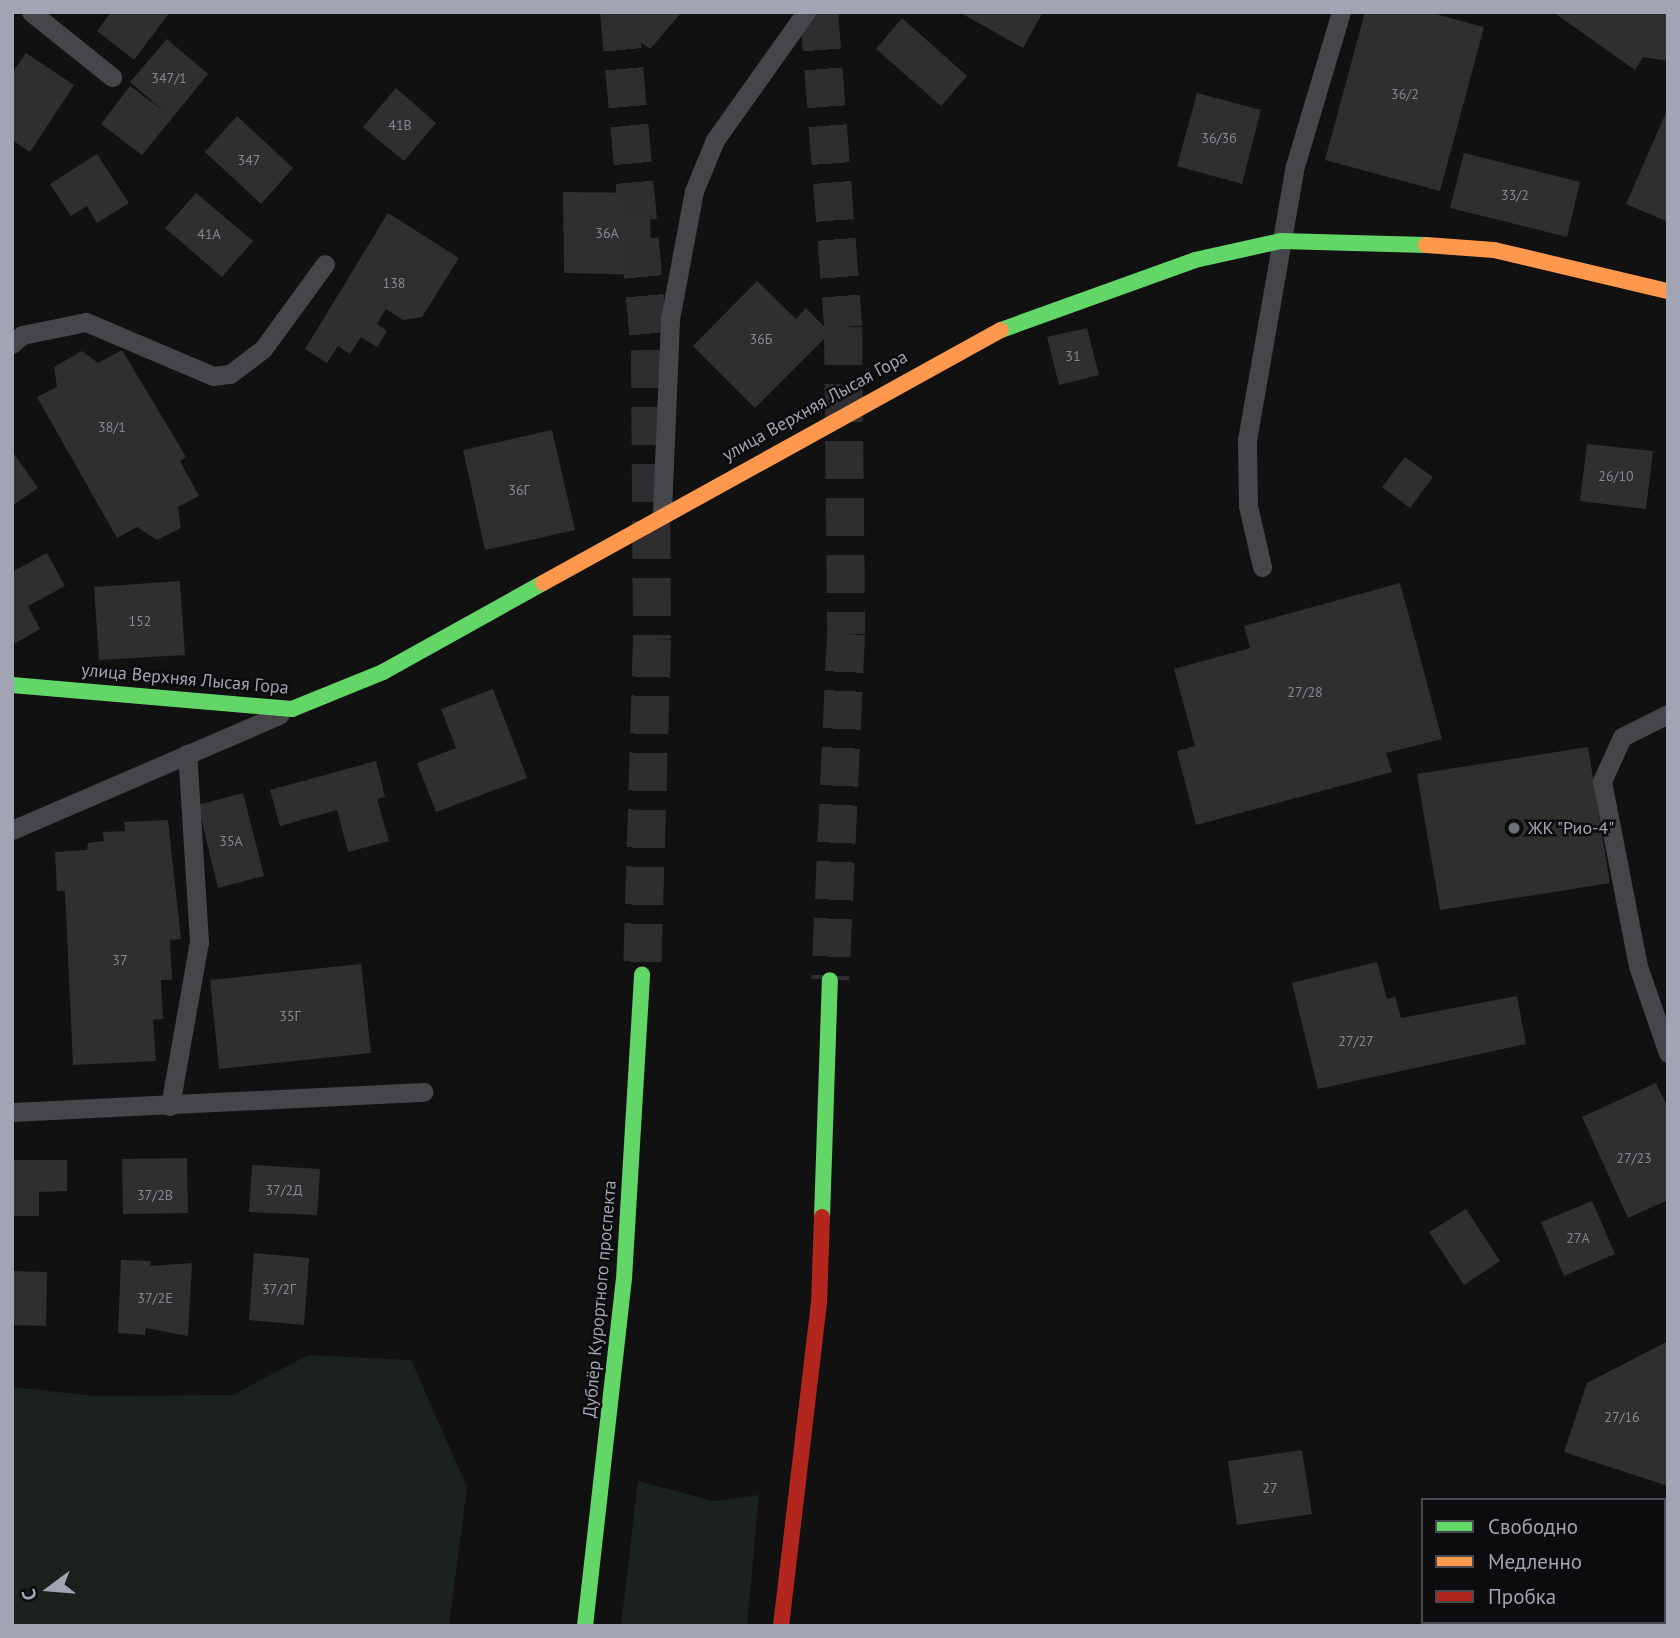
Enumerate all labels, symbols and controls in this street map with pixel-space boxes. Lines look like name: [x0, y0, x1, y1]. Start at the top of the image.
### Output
house number: 347/1: [151, 70, 187, 86]
house number: 36/2: [1391, 86, 1419, 102]
house number: 41В: [388, 117, 412, 133]
house number: 36/3б: [1201, 130, 1237, 146]
house number: 347: [238, 152, 260, 168]
house number: 33/2: [1501, 187, 1529, 203]
house number: 36А: [595, 225, 619, 241]
house number: 41А: [197, 226, 221, 242]
house number: 138: [383, 275, 405, 291]
house number: 36Б: [750, 331, 772, 347]
street label: улица Верхняя Лысая Гора: [719, 346, 911, 466]
house number: 31: [1065, 348, 1081, 364]
house number: 38/1: [98, 419, 126, 435]
house number: 26/10: [1598, 468, 1634, 484]
house number: 36Г: [508, 482, 530, 498]
house number: 152: [129, 613, 151, 629]
street label: улица Верхняя Лысая Гора: [80, 659, 290, 699]
house number: 27/28: [1287, 684, 1323, 700]
place label: ЖК "Рио-4": [1528, 817, 1616, 839]
marker: ЖК "Рио-4": [1506, 820, 1522, 836]
house number: 35А: [219, 833, 243, 849]
house number: 37: [112, 952, 128, 968]
house number: 35Г: [279, 1008, 301, 1024]
house number: 27/27: [1338, 1033, 1374, 1049]
house number: 27/23: [1616, 1150, 1652, 1166]
street label: Дублёр Курортного проспекта: [579, 1179, 621, 1419]
house number: 37/2Д: [265, 1182, 303, 1198]
house number: 37/2В: [137, 1187, 173, 1203]
house number: 27А: [1566, 1230, 1590, 1246]
house number: 37/2Г: [262, 1281, 296, 1297]
house number: 37/2Е: [137, 1290, 173, 1306]
house number: 27/16: [1604, 1409, 1640, 1425]
house number: 27: [1262, 1480, 1278, 1496]
legend: [1421, 1498, 1666, 1624]
text: Свободно: [1488, 1513, 1578, 1540]
text: Медленно: [1488, 1548, 1582, 1575]
north arrow: [14, 1554, 84, 1624]
text: Пробка: [1488, 1583, 1556, 1610]
text: С: [16, 1586, 42, 1603]

